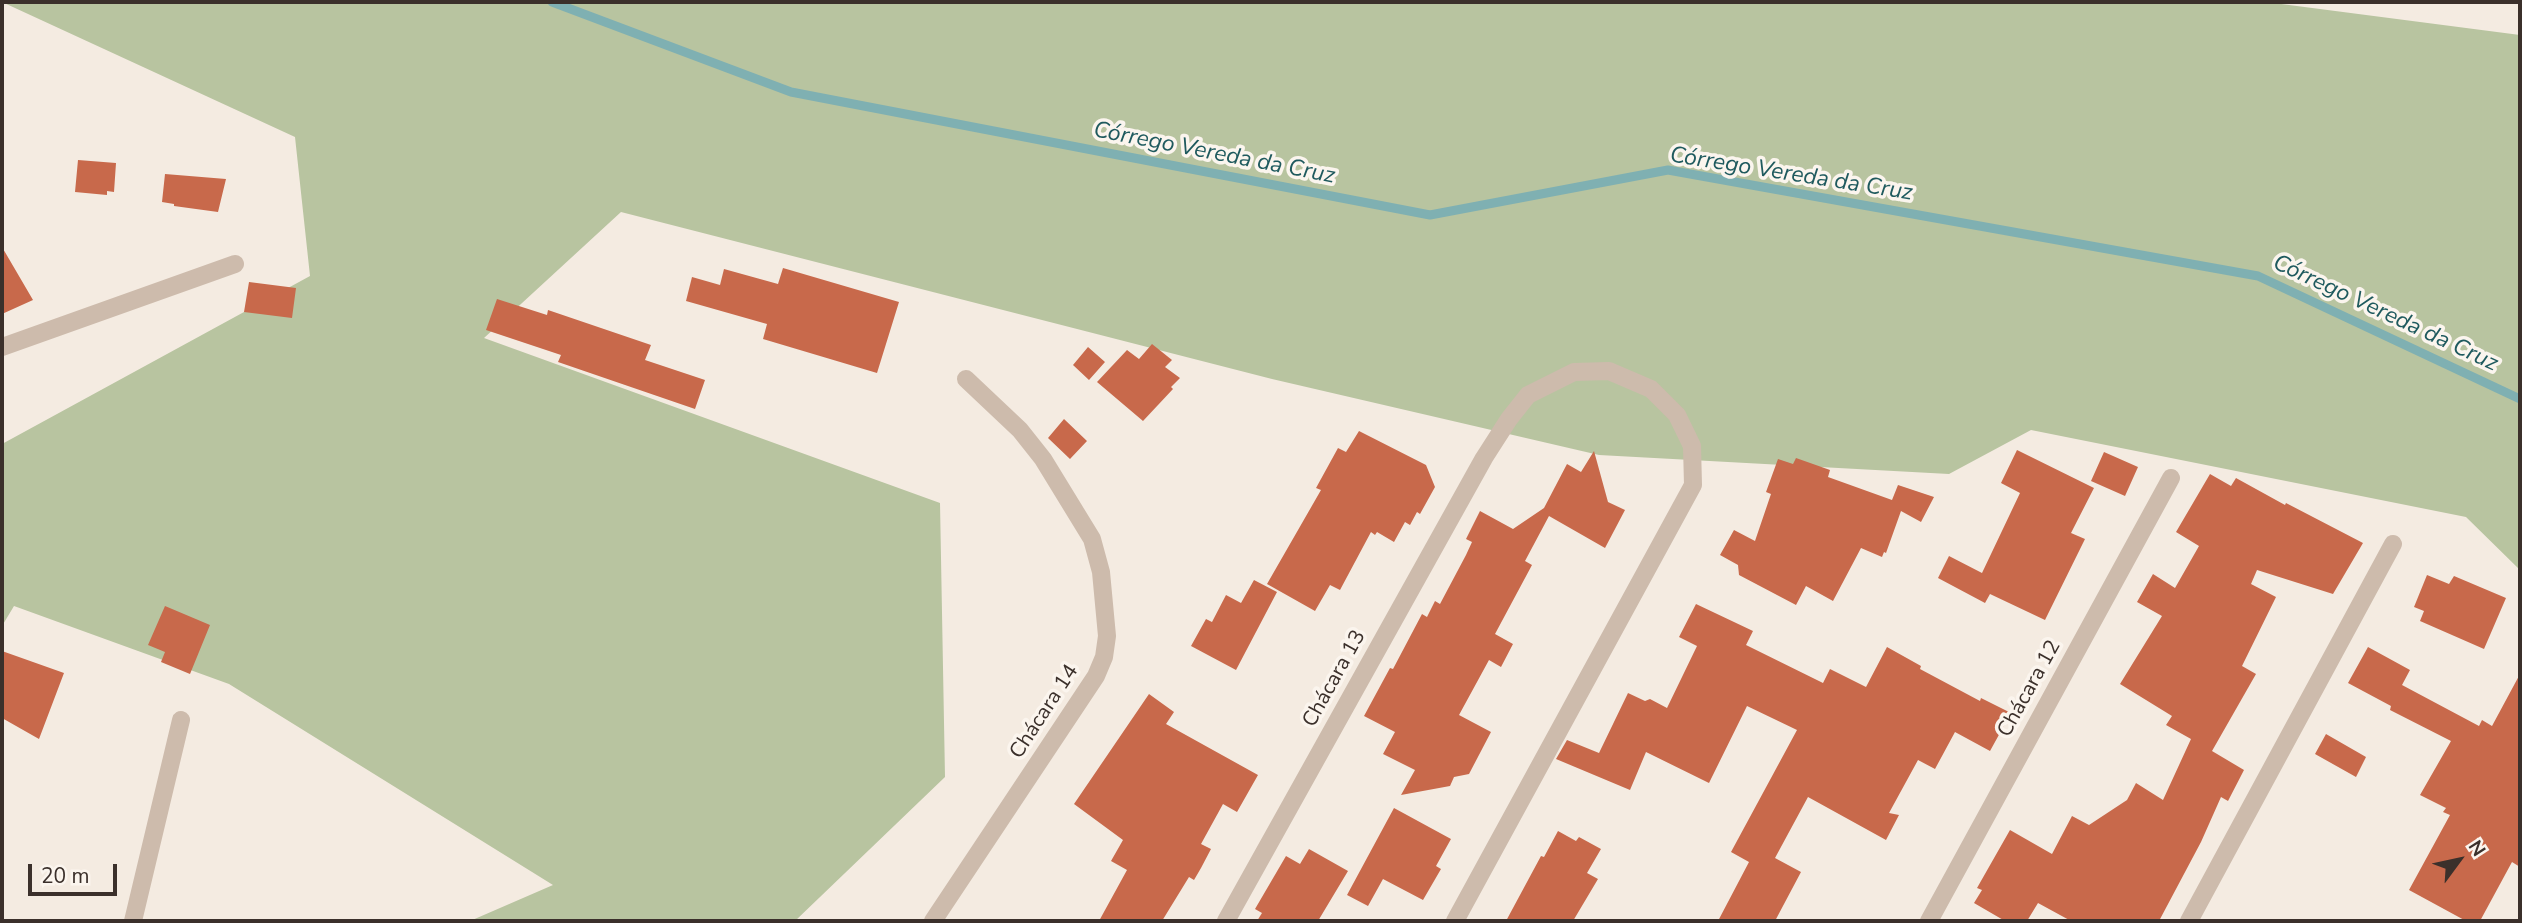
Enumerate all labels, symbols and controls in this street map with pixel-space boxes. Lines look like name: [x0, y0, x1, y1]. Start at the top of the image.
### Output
water label: Córrego Vereda da Cruz: [1091, 117, 1337, 191]
water label: Córrego Vereda da Cruz: [1668, 142, 1914, 208]
water label: Córrego Vereda da Cruz: [2268, 250, 2502, 378]
street label: Chácara 13: [1298, 626, 1372, 732]
street label: Chácara 12: [1993, 636, 2067, 742]
street label: Chácara 14: [1005, 660, 1085, 764]
north arrow: [2424, 825, 2494, 895]
text: N: [2462, 836, 2491, 862]
scale bar: [32, 850, 121, 894]
text: 20 m: [41, 862, 90, 890]

